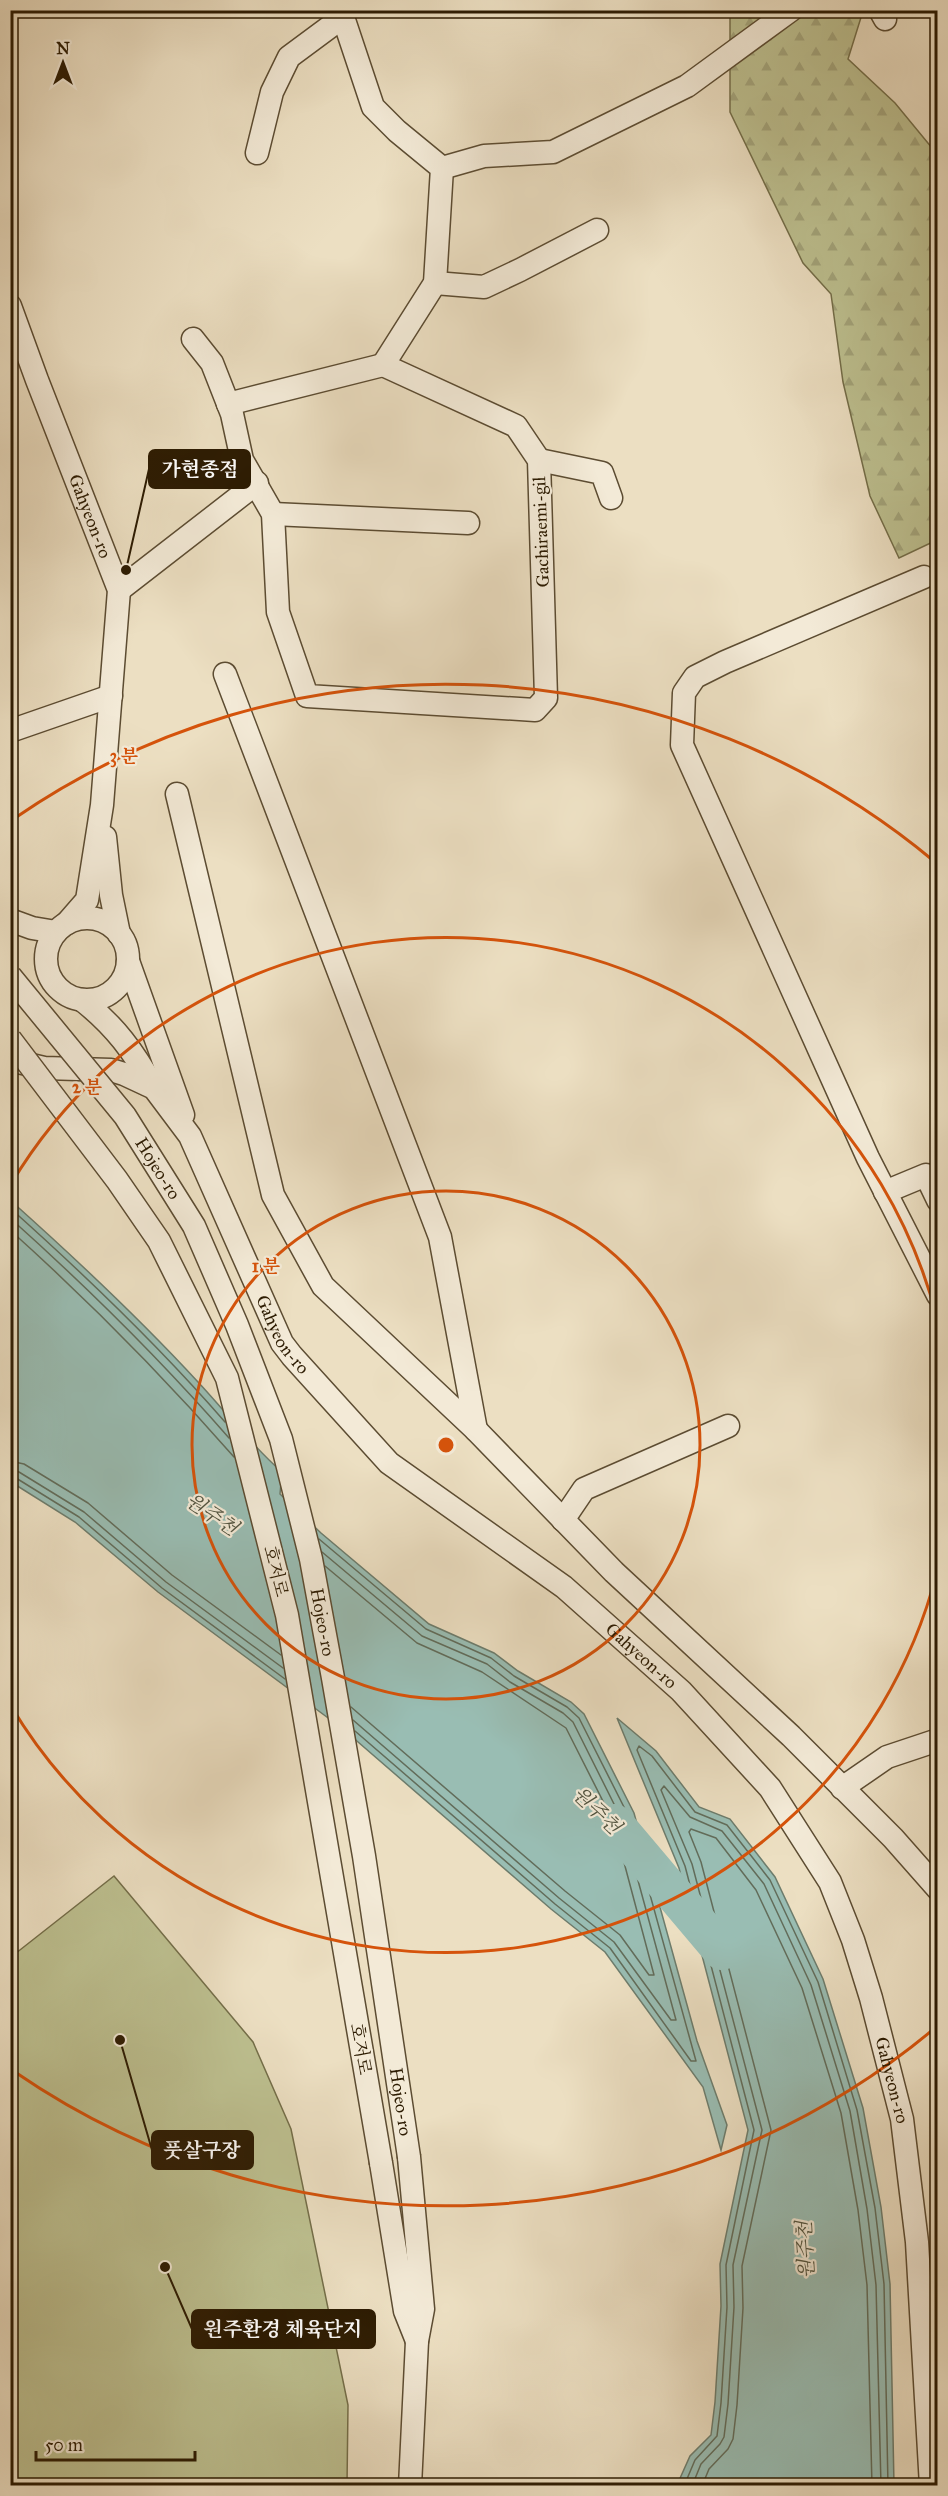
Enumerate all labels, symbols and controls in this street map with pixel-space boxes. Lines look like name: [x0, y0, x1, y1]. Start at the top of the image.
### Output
north arrow: [33, 33, 93, 93]
text: N: [56, 39, 70, 58]
callout: 가현종점: [149, 450, 250, 488]
text: 가현종점: [161, 457, 239, 481]
street label: Gahyeon-ro: [64, 471, 117, 561]
street label: Gachiraemi-gil: [528, 476, 555, 588]
text: 3 분: [110, 745, 139, 768]
text: 2 분: [72, 1076, 103, 1098]
street label: Hojeo-ro: [130, 1133, 185, 1203]
text: 1 분: [252, 1255, 281, 1277]
street label: Gahyeon-ro: [251, 1292, 314, 1379]
centre of rings: [436, 1435, 456, 1455]
water label: 원주천: [181, 1488, 244, 1541]
street label: 호저로: [259, 1543, 293, 1599]
street label: Hojeo-ro: [306, 1586, 340, 1658]
street label: Gahyeon-ro: [601, 1618, 682, 1693]
water label: 원주천: [568, 1781, 627, 1840]
street label: 호저로: [346, 2021, 376, 2077]
street label: Gahyeon-ro: [870, 2034, 914, 2126]
street label: Hojeo-ro: [385, 2066, 417, 2137]
callout: 풋살구장: [152, 2131, 253, 2169]
text: 풋살구장: [163, 2138, 241, 2162]
water label: 원주천: [791, 2219, 819, 2280]
callout: 원주환경 체육단지: [192, 2310, 375, 2348]
text: 원주환경 체육단지: [204, 2317, 362, 2341]
scale bar: [36, 2424, 195, 2462]
text: 50 m: [45, 2434, 83, 2456]

